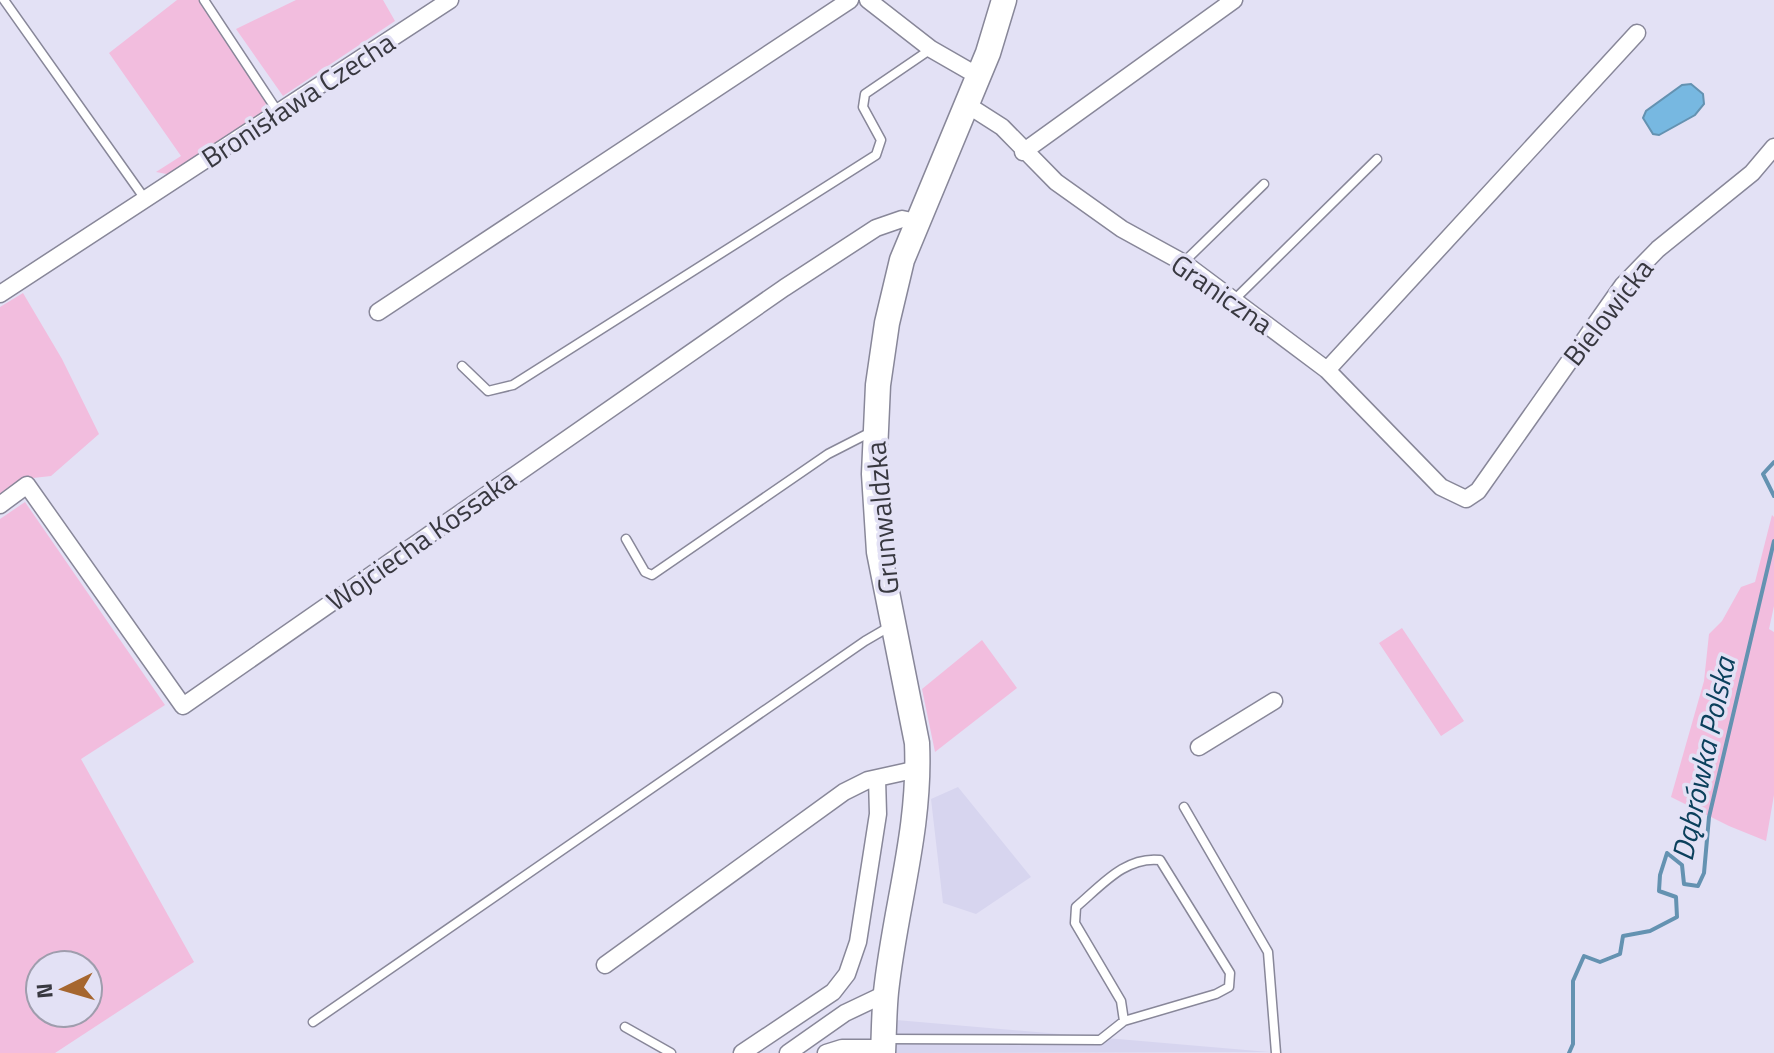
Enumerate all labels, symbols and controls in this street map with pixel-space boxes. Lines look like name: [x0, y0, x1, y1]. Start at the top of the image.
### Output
street label: Bronisława Czecha: [192, 21, 403, 178]
street label: Graniczna: [1162, 243, 1282, 345]
street label: Bielowicka: [1552, 249, 1663, 374]
street label: Grunwaldzka: [853, 440, 910, 596]
street label: Wojciecha Kossaka: [317, 458, 524, 621]
water label: Dąbrówka Polska: [1659, 651, 1747, 865]
north arrow: [24, 949, 104, 1029]
text: N: [26, 982, 62, 1000]

